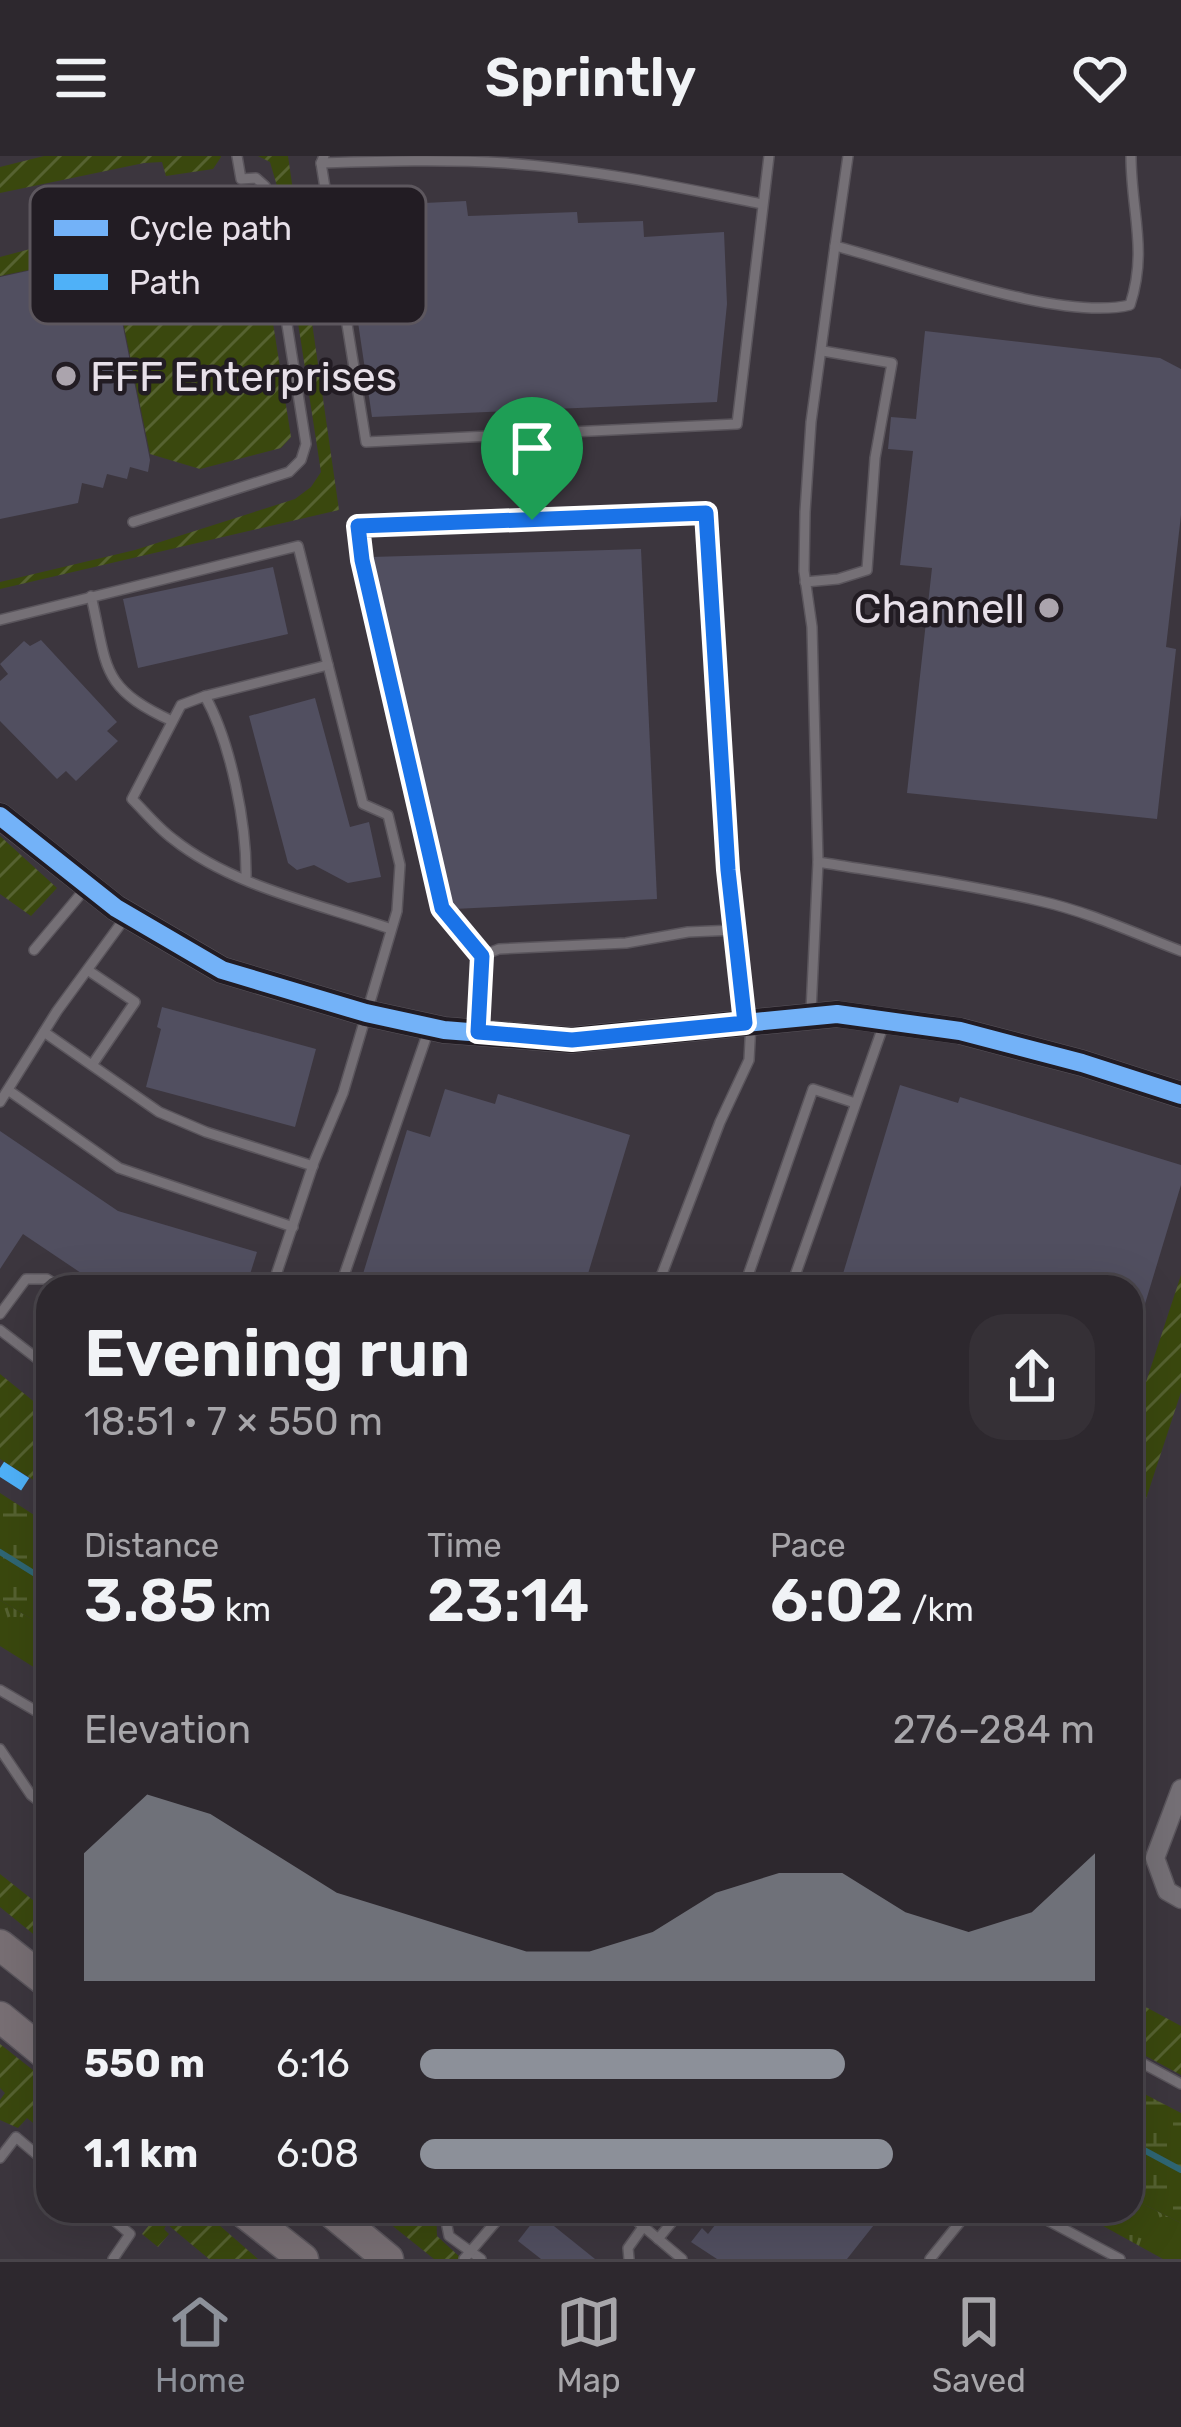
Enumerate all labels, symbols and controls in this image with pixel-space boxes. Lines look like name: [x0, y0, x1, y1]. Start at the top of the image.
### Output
icon: menu: [48, 45, 114, 111]
icon: heart: [1067, 45, 1133, 111]
text: Sprintly: [485, 46, 696, 110]
legend: [30, 186, 426, 324]
text: Cycle path: [129, 209, 292, 248]
text: Path: [129, 263, 201, 302]
place label: FFF Enterprises: [90, 352, 397, 402]
marker: FFF Enterprises: [53, 363, 79, 389]
pin: [481, 397, 583, 520]
icon: arrive: [499, 415, 565, 481]
place label: Channell: [853, 584, 1025, 634]
marker: Channell: [1036, 595, 1062, 621]
text: Evening run: [84, 1314, 470, 1393]
button: share: [969, 1314, 1095, 1440]
text: 18:51 · 7 × 550 m: [84, 1399, 383, 1445]
text: Distance: [84, 1526, 219, 1565]
text: Time: [427, 1526, 502, 1565]
text: Pace: [770, 1526, 846, 1565]
text: 3.85: [84, 1565, 217, 1636]
text: 23:14: [427, 1565, 589, 1636]
text: 6:02: [770, 1565, 903, 1636]
text: km: [217, 1590, 271, 1629]
text: /km: [903, 1590, 974, 1629]
text: Elevation: [84, 1707, 251, 1753]
text: 276–284 m: [893, 1707, 1095, 1753]
text: 550 m: [84, 2041, 205, 2087]
text: 6:16: [276, 2041, 350, 2087]
text: 1.1 km: [84, 2131, 198, 2177]
text: 6:08: [276, 2131, 359, 2177]
tab: Home: [155, 2289, 245, 2400]
tab: Map: [556, 2289, 622, 2400]
tab: Saved: [932, 2289, 1026, 2400]

